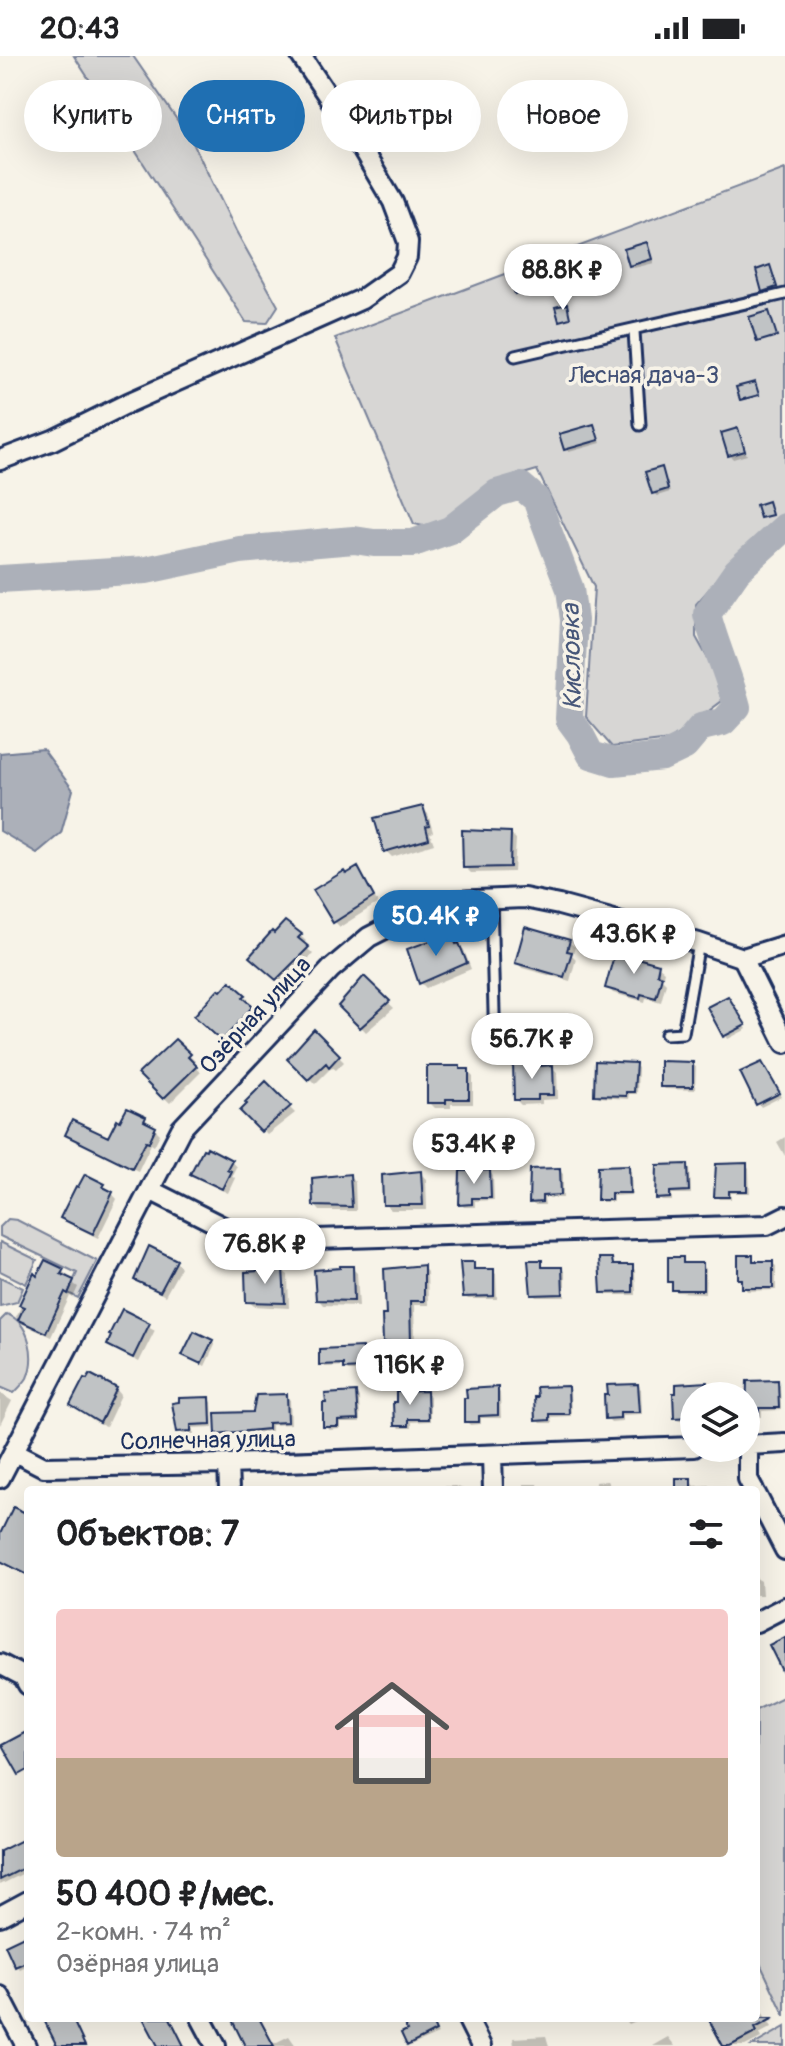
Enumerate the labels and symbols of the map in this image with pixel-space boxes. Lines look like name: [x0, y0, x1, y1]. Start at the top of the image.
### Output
pin: 88.8K ₽: [489, 244, 637, 312]
park label: Лесная дача-3: [568, 361, 719, 390]
water label: Кисловка: [555, 602, 589, 710]
pin: 50.4K ₽: [362, 890, 510, 958]
pin: 43.6K ₽: [560, 908, 708, 976]
street label: Озёрная улица: [193, 950, 317, 1080]
pin: 56.7K ₽: [458, 1013, 606, 1081]
pin: 53.4K ₽: [400, 1118, 548, 1186]
pin: 76.8K ₽: [191, 1218, 339, 1286]
pin: 116K ₽: [345, 1339, 475, 1407]
street label: Солнечная улица: [120, 1424, 296, 1457]

